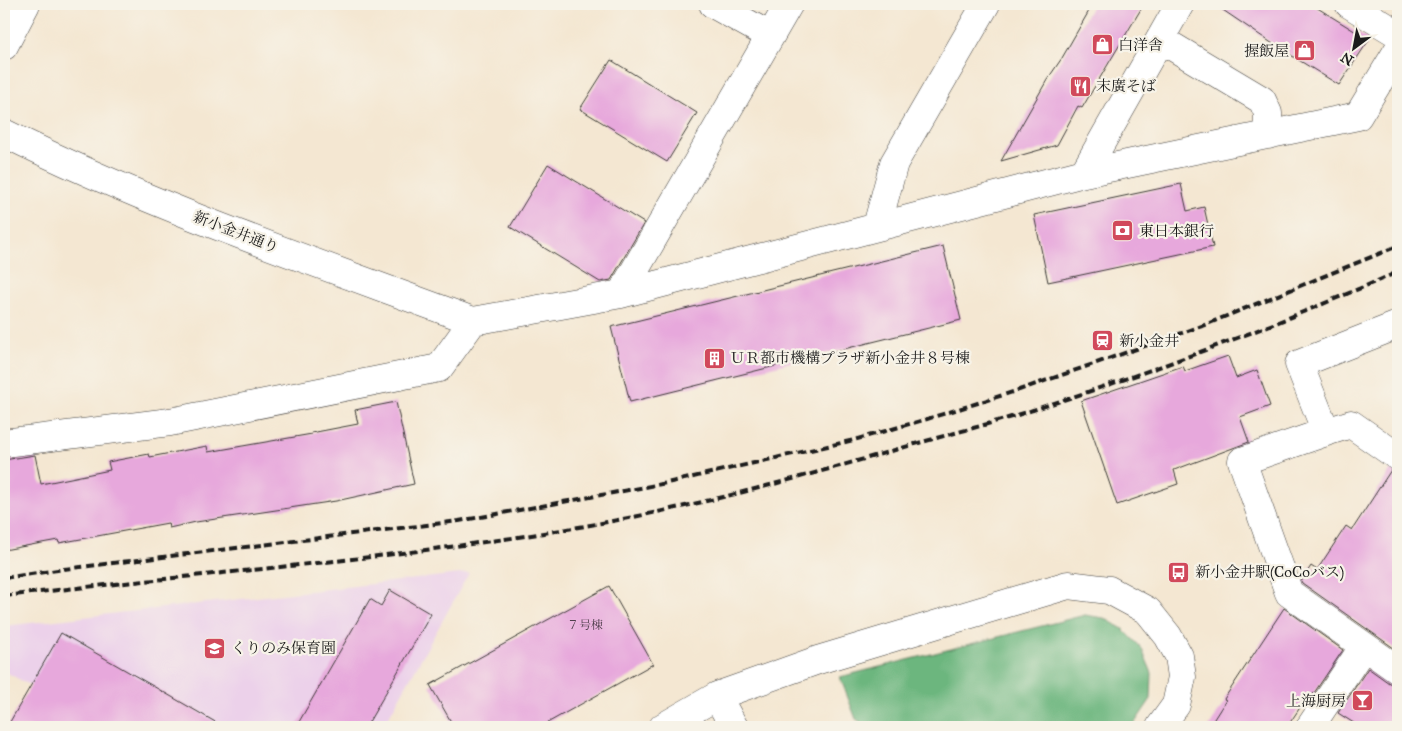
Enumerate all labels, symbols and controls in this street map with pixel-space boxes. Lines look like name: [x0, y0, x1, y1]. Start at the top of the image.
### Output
north arrow: [1330, 22, 1380, 72]
shop icon: 白洋舎: [1090, 33, 1114, 57]
place label: 白洋舎: [1118, 36, 1163, 54]
shop icon: 握飯屋: [1293, 39, 1317, 63]
place label: 握飯屋: [1244, 42, 1289, 60]
text: N: [1338, 48, 1357, 69]
restaurant icon: 末廣そば: [1068, 74, 1092, 98]
place label: 末廣そば: [1096, 77, 1156, 95]
street label: 新小金井通り: [191, 207, 281, 257]
bank icon: 東日本銀行: [1111, 219, 1135, 243]
place label: 東日本銀行: [1139, 222, 1214, 240]
station icon: 新小金井: [1091, 329, 1115, 353]
place label: 新小金井: [1119, 332, 1179, 350]
building icon: ＵＲ都市機構プラザ新小金井８号棟: [702, 346, 726, 370]
place label: ＵＲ都市機構プラザ新小金井８号棟: [730, 349, 970, 367]
bus stop icon: 新小金井駅(CoCoバス): [1167, 560, 1191, 584]
place label: 新小金井駅(CoCoバス): [1195, 563, 1344, 582]
house number: ７号棟: [567, 618, 603, 632]
school or university icon: くりのみ保育園: [203, 636, 227, 660]
place label: くりのみ保育園: [231, 639, 336, 657]
bar icon: 上海厨房: [1350, 689, 1374, 713]
place label: 上海厨房: [1286, 692, 1346, 710]

